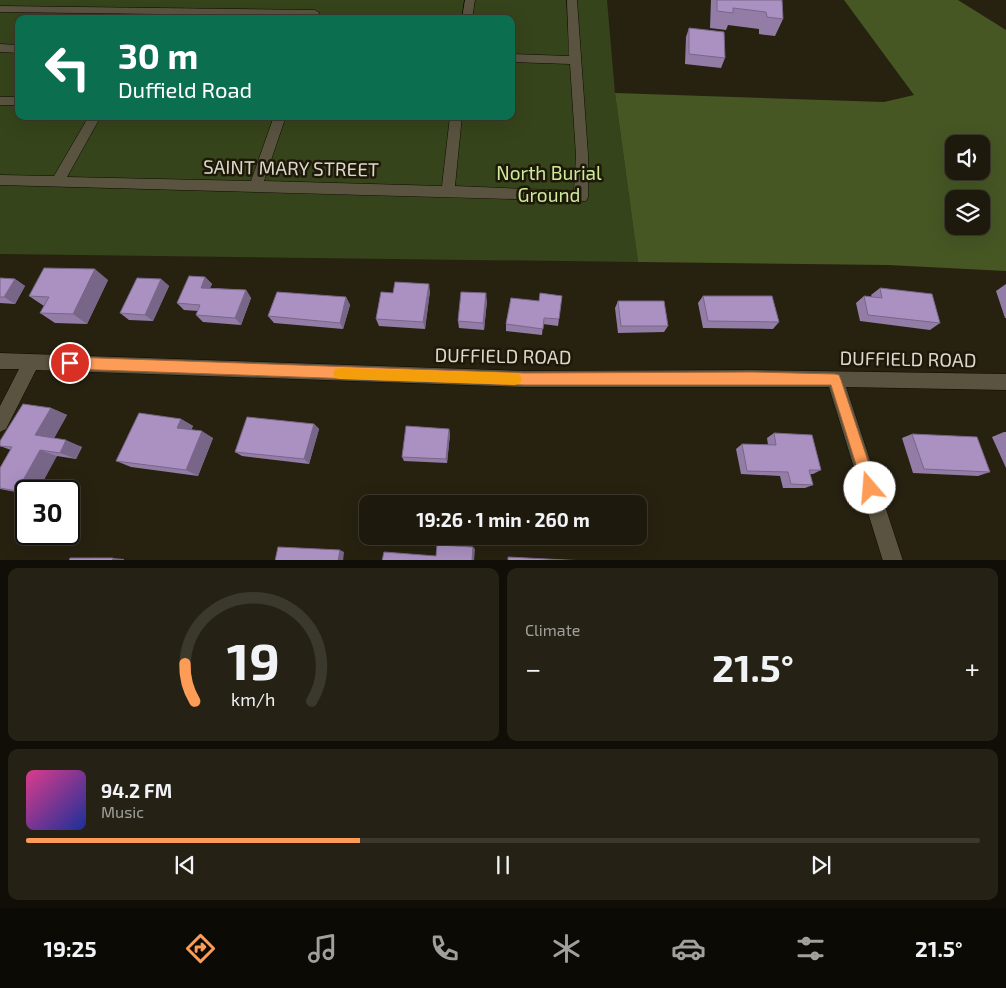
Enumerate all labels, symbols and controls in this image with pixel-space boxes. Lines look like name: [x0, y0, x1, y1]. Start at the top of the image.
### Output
text: 30 m: [118, 34, 198, 76]
icon: left: [35, 35, 100, 100]
text: Duffield Road: [118, 76, 252, 102]
map controls: [945, 135, 990, 235]
button: sound: [945, 135, 990, 180]
street label: SAINT MARY STREET: [203, 154, 379, 181]
park label: North Burial Ground: [496, 161, 602, 206]
button: layers: [945, 190, 990, 235]
pin: [49, 342, 91, 384]
street label: DUFFIELD ROAD: [434, 343, 572, 368]
street label: DUFFIELD ROAD: [839, 346, 977, 371]
icon: arrive: [56, 349, 84, 377]
position arrow: [843, 461, 895, 513]
speed limit sign: 30: [15, 480, 80, 545]
text: 19:26 · 1 min · 260 m: [416, 508, 590, 531]
text: Climate: [525, 620, 580, 639]
text: 19: [227, 628, 280, 690]
text: 21.5°: [712, 644, 794, 690]
text: −: [525, 651, 541, 685]
text: +: [965, 651, 980, 685]
text: km/h: [231, 688, 276, 710]
text: 94.2 FM: [101, 779, 172, 802]
text: Music: [101, 802, 144, 821]
icon: previous: [171, 851, 199, 879]
icon: pause: [489, 851, 517, 879]
icon: next: [807, 851, 835, 879]
icon: directions: [183, 931, 218, 966]
icon: music: [305, 931, 340, 966]
icon: phone: [427, 931, 462, 966]
icon: climate: [549, 931, 584, 966]
icon: car: [671, 931, 706, 966]
icon: filters: [793, 931, 828, 966]
text: 19:25: [43, 935, 97, 961]
text: 21.5°: [915, 935, 962, 961]

